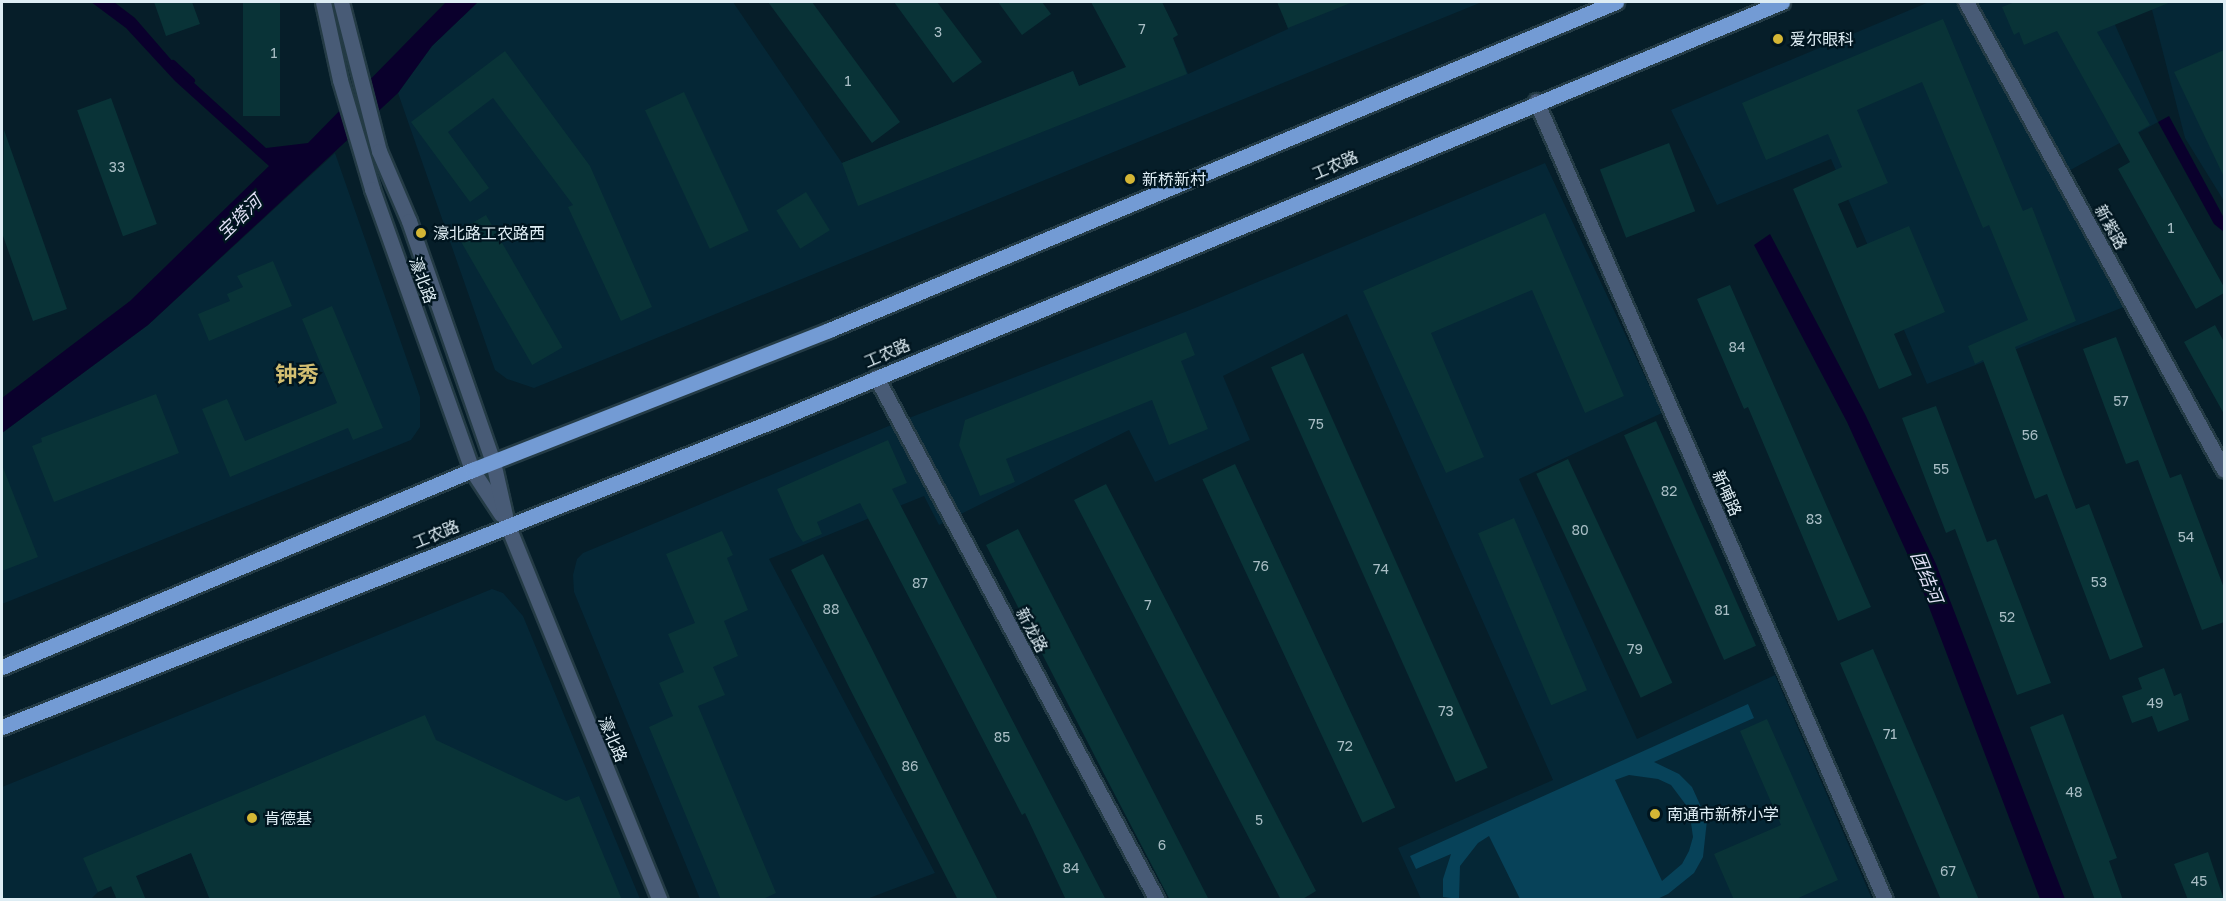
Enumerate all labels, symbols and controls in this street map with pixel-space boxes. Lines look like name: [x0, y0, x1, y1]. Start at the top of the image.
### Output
house number: 7: [1138, 21, 1146, 37]
house number: 3: [934, 24, 942, 40]
place label: 爱尔眼科: [1790, 29, 1854, 49]
marker: 爱尔眼科: [1771, 32, 1785, 46]
house number: 1: [271, 45, 277, 61]
house number: 1: [845, 73, 851, 89]
street label: 工农路: [1309, 147, 1361, 183]
house number: 33: [109, 159, 125, 175]
place label: 新桥新村: [1142, 169, 1206, 189]
marker: 新桥新村: [1123, 172, 1137, 186]
water label: 宝塔河: [212, 190, 266, 244]
street label: 新紫路: [2091, 201, 2131, 253]
house number: 1: [2168, 220, 2174, 236]
place label: 濠北路工农路西: [433, 223, 545, 243]
marker: 濠北路工农路西: [414, 226, 428, 240]
street label: 濠北路: [406, 254, 440, 306]
street label: 工农路: [861, 335, 913, 371]
house number: 84: [1728, 339, 1746, 355]
district label: 钟秀: [275, 361, 319, 387]
house number: 57: [2113, 393, 2129, 409]
house number: 75: [1308, 416, 1324, 432]
house number: 56: [2022, 427, 2038, 443]
house number: 55: [1933, 461, 1949, 477]
street label: 新哺路: [1708, 467, 1746, 519]
house number: 82: [1661, 483, 1677, 499]
house number: 83: [1806, 511, 1822, 527]
street label: 工农路: [410, 516, 462, 552]
house number: 80: [1571, 522, 1589, 538]
house number: 54: [2178, 529, 2194, 545]
water label: 团结河: [1907, 548, 1947, 606]
house number: 76: [1253, 558, 1269, 574]
house number: 74: [1373, 561, 1389, 577]
house number: 53: [2091, 574, 2107, 590]
house number: 87: [912, 575, 928, 591]
house number: 7: [1144, 597, 1152, 613]
house number: 88: [822, 601, 840, 617]
house number: 81: [1714, 602, 1730, 618]
street label: 新龙路: [1012, 604, 1052, 656]
house number: 52: [1999, 609, 2015, 625]
house number: 79: [1627, 641, 1643, 657]
house number: 49: [2146, 695, 2164, 711]
house number: 73: [1438, 703, 1454, 719]
street label: 濠北路: [595, 713, 631, 765]
house number: 71: [1883, 726, 1897, 742]
house number: 85: [994, 729, 1010, 745]
house number: 72: [1337, 738, 1353, 754]
house number: 86: [901, 758, 919, 774]
house number: 48: [2065, 784, 2083, 800]
place label: 南通市新桥小学: [1667, 804, 1779, 824]
marker: 南通市新桥小学: [1648, 807, 1662, 821]
place label: 肯德基: [264, 808, 312, 828]
marker: 肯德基: [245, 811, 259, 825]
house number: 5: [1255, 812, 1263, 828]
house number: 6: [1158, 837, 1166, 853]
house number: 84: [1062, 860, 1080, 876]
house number: 67: [1940, 863, 1956, 879]
house number: 45: [2191, 873, 2207, 889]

